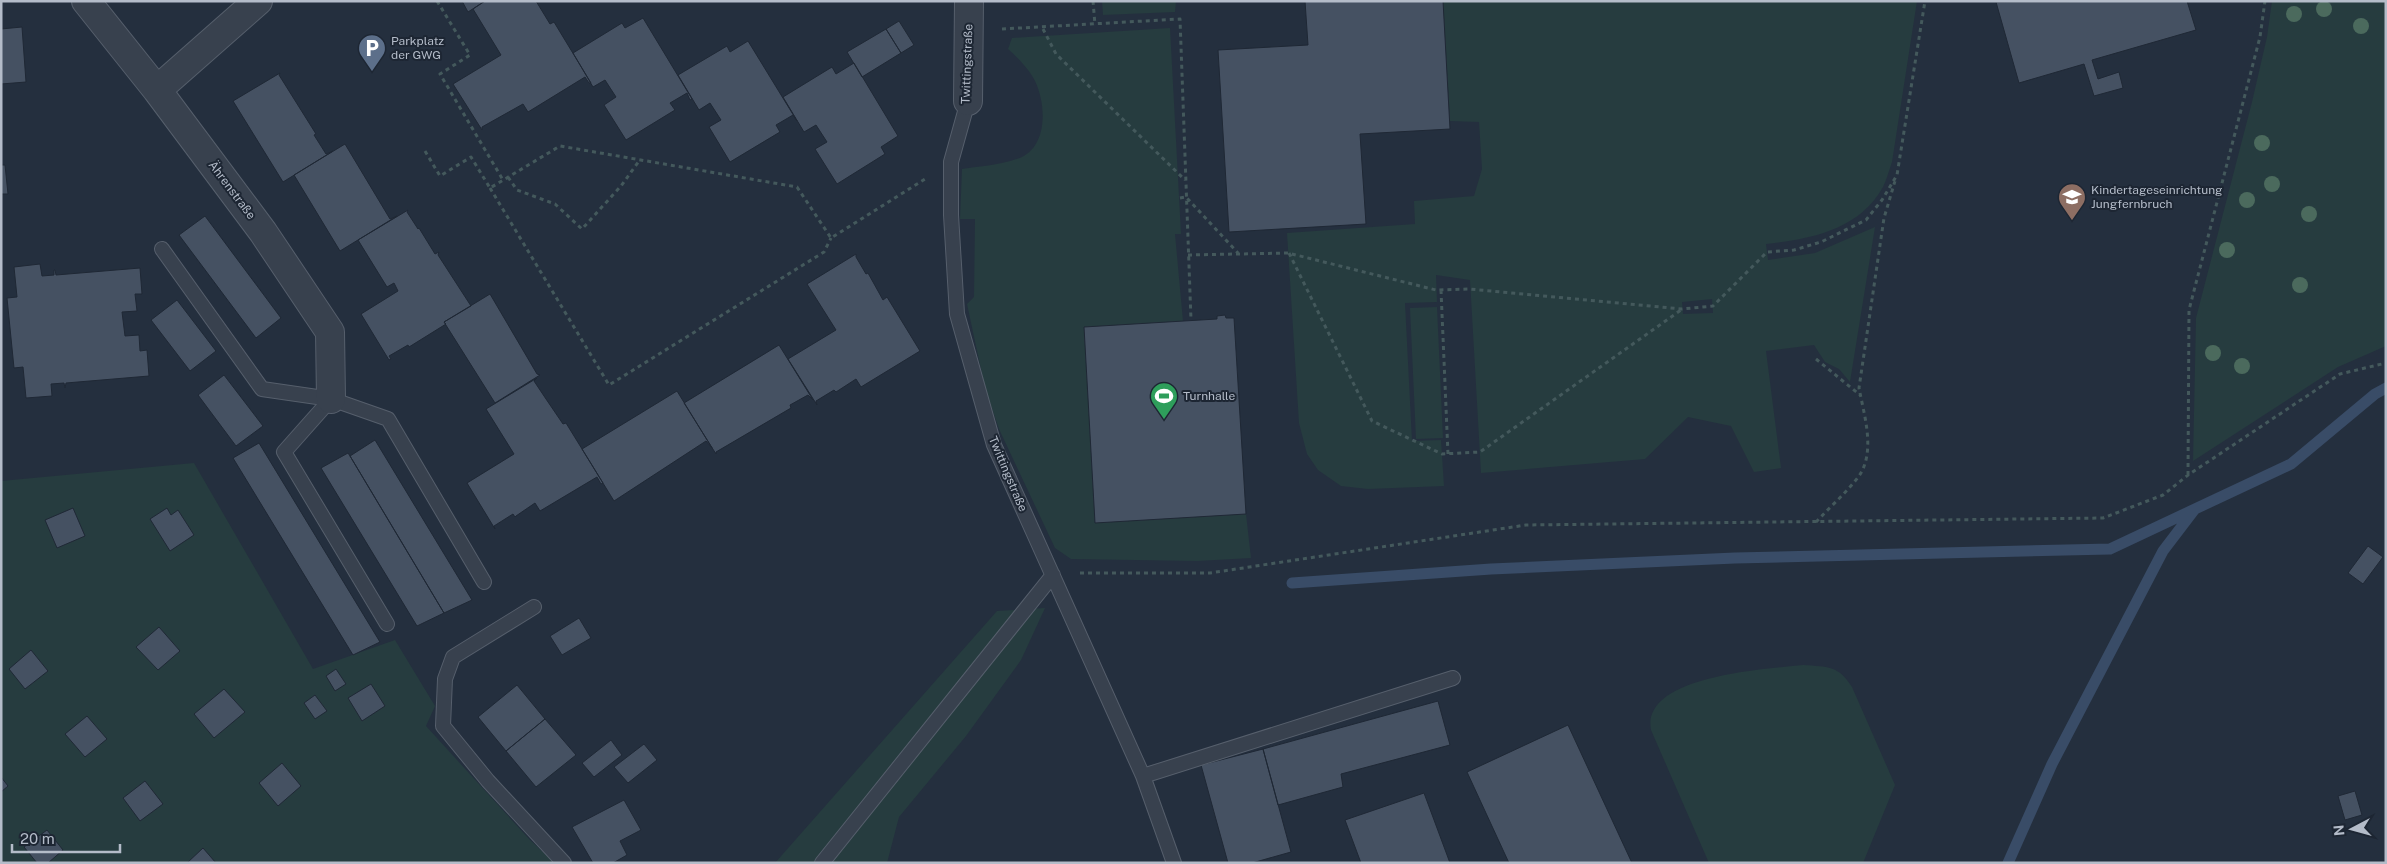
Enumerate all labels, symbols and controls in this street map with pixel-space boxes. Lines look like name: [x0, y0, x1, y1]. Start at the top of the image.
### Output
street label: Twittingstraße: [959, 23, 975, 104]
parking icon: Parkplatz der GWG: [357, 33, 387, 72]
place label: Parkplatz der GWG: [391, 34, 444, 62]
street label: Ährenstraße: [206, 158, 259, 222]
school or university icon: Kindertageseinrichtung Jungfernbruch: [2057, 182, 2087, 221]
place label: Kindertageseinrichtung Jungfernbruch: [2091, 183, 2223, 211]
sports icon: Turnhalle: [1149, 381, 1179, 420]
place label: Turnhalle: [1183, 389, 1235, 403]
street label: Twittingstraße: [986, 434, 1030, 514]
north arrow: [2327, 804, 2377, 854]
scale bar: [12, 822, 120, 854]
text: N: [2331, 824, 2348, 837]
text: 20 m: [20, 830, 55, 847]

